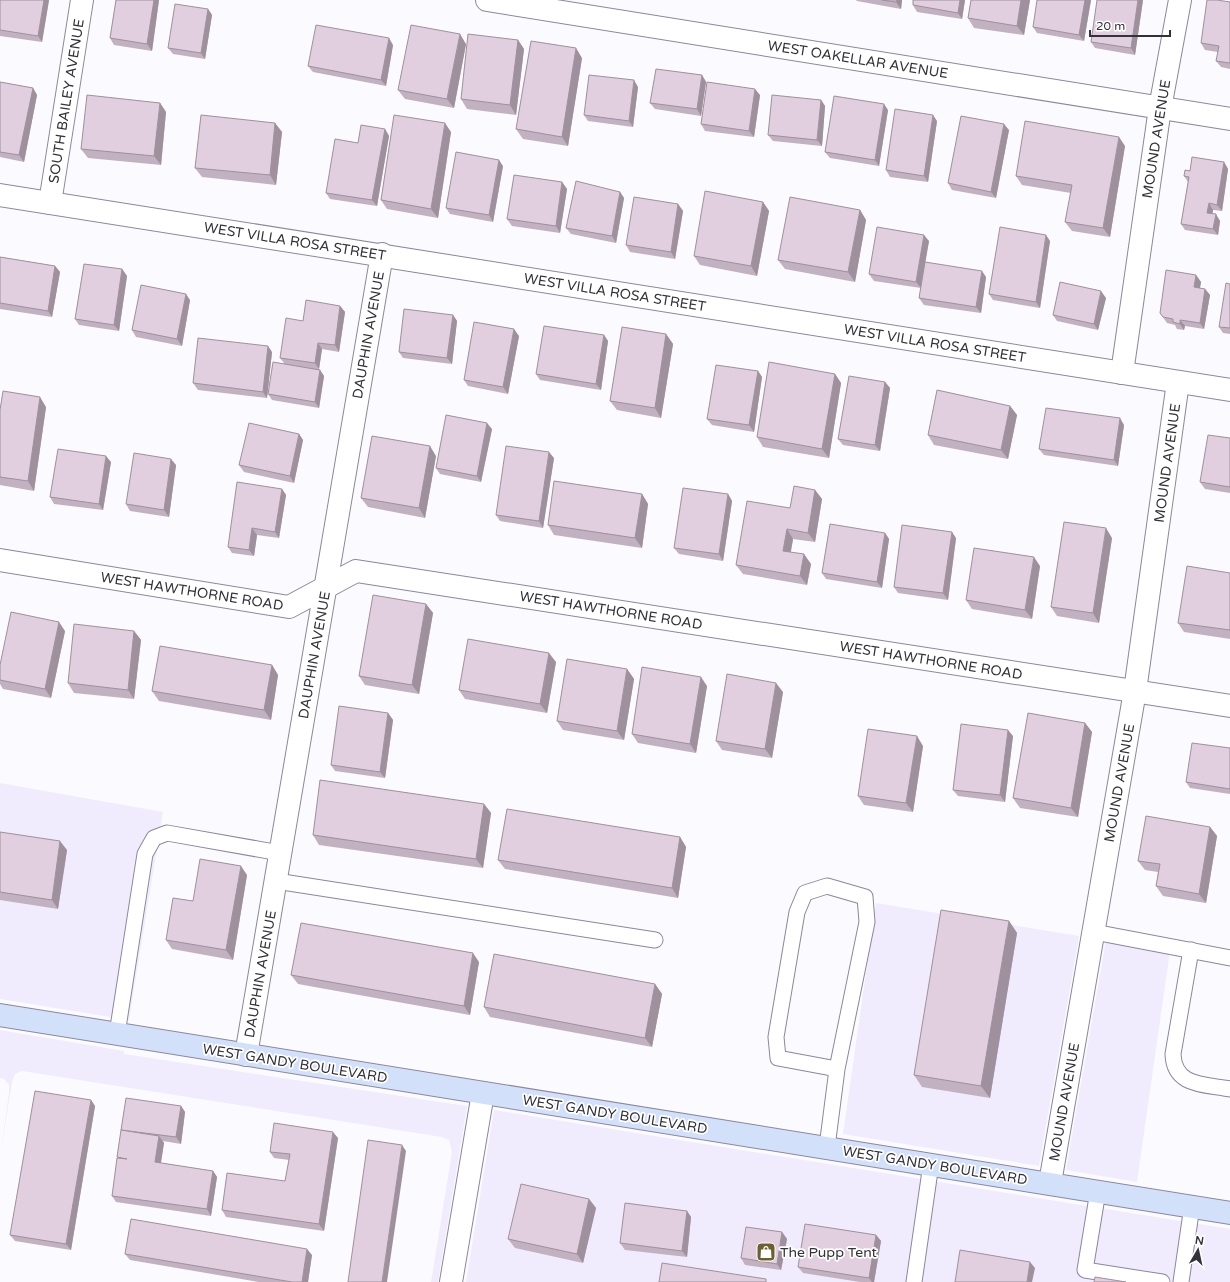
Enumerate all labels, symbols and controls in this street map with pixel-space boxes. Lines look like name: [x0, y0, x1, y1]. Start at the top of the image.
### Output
scale bar: [1090, 12, 1170, 38]
street label: SOUTH BAILEY AVENUE: [45, 18, 88, 185]
text: 20 m: [1096, 19, 1125, 33]
street label: WEST OAKELLAR AVENUE: [766, 37, 949, 82]
street label: MOUND AVENUE: [1139, 78, 1174, 200]
street label: WEST VILLA ROSA STREET: [203, 219, 388, 264]
street label: DAUPHIN AVENUE: [349, 270, 388, 400]
street label: WEST VILLA ROSA STREET: [523, 270, 708, 315]
street label: WEST VILLA ROSA STREET: [843, 321, 1028, 366]
street label: MOUND AVENUE: [1151, 402, 1184, 524]
street label: WEST HAWTHORNE ROAD: [99, 569, 285, 614]
street label: WEST HAWTHORNE ROAD: [518, 588, 704, 633]
street label: DAUPHIN AVENUE: [295, 590, 334, 720]
street label: WEST HAWTHORNE ROAD: [838, 638, 1024, 683]
street label: MOUND AVENUE: [1101, 722, 1138, 844]
street label: DAUPHIN AVENUE: [241, 909, 280, 1039]
street label: WEST GANDY BOULEVARD: [201, 1040, 389, 1087]
street label: MOUND AVENUE: [1046, 1041, 1083, 1163]
street label: WEST GANDY BOULEVARD: [521, 1091, 709, 1138]
street label: WEST GANDY BOULEVARD: [841, 1142, 1029, 1189]
north arrow: [1178, 1230, 1218, 1270]
text: N: [1194, 1234, 1205, 1248]
shop icon: The Pupp Tent: [755, 1241, 777, 1263]
place label: The Pupp Tent: [780, 1244, 878, 1261]

